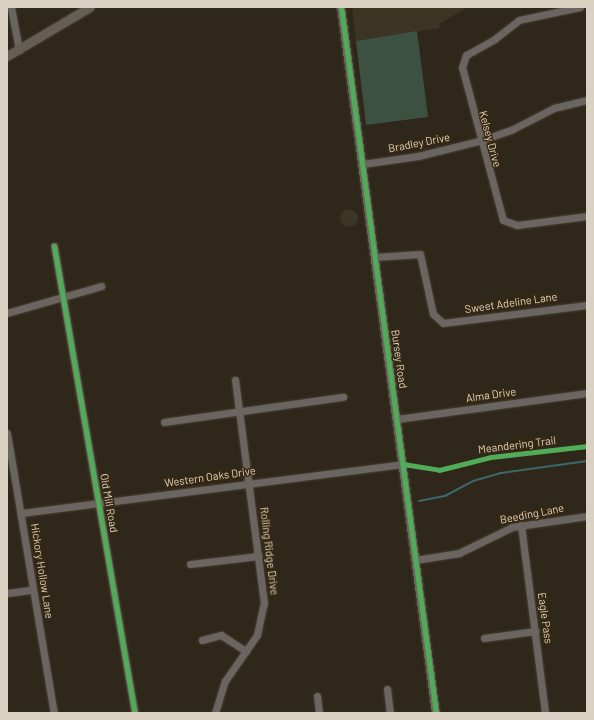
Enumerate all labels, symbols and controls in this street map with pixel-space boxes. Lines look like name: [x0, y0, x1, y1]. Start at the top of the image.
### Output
street label: Kelsey Drive: [476, 109, 504, 169]
street label: Bradley Drive: [387, 131, 451, 155]
street label: Sweet Adeline Lane: [464, 290, 558, 316]
street label: Bursey Road: [388, 329, 410, 389]
street label: Alma Drive: [465, 385, 517, 405]
street label: Meandering Trail: [477, 434, 557, 456]
street label: Western Oaks Drive: [164, 464, 256, 490]
street label: Old Mill Road: [97, 472, 121, 534]
street label: Beeding Lane: [499, 501, 565, 527]
street label: Rolling Ridge Drive: [257, 506, 281, 596]
street label: Hickory Hollow Lane: [28, 522, 56, 620]
street label: Eagle Pass: [535, 592, 555, 644]

